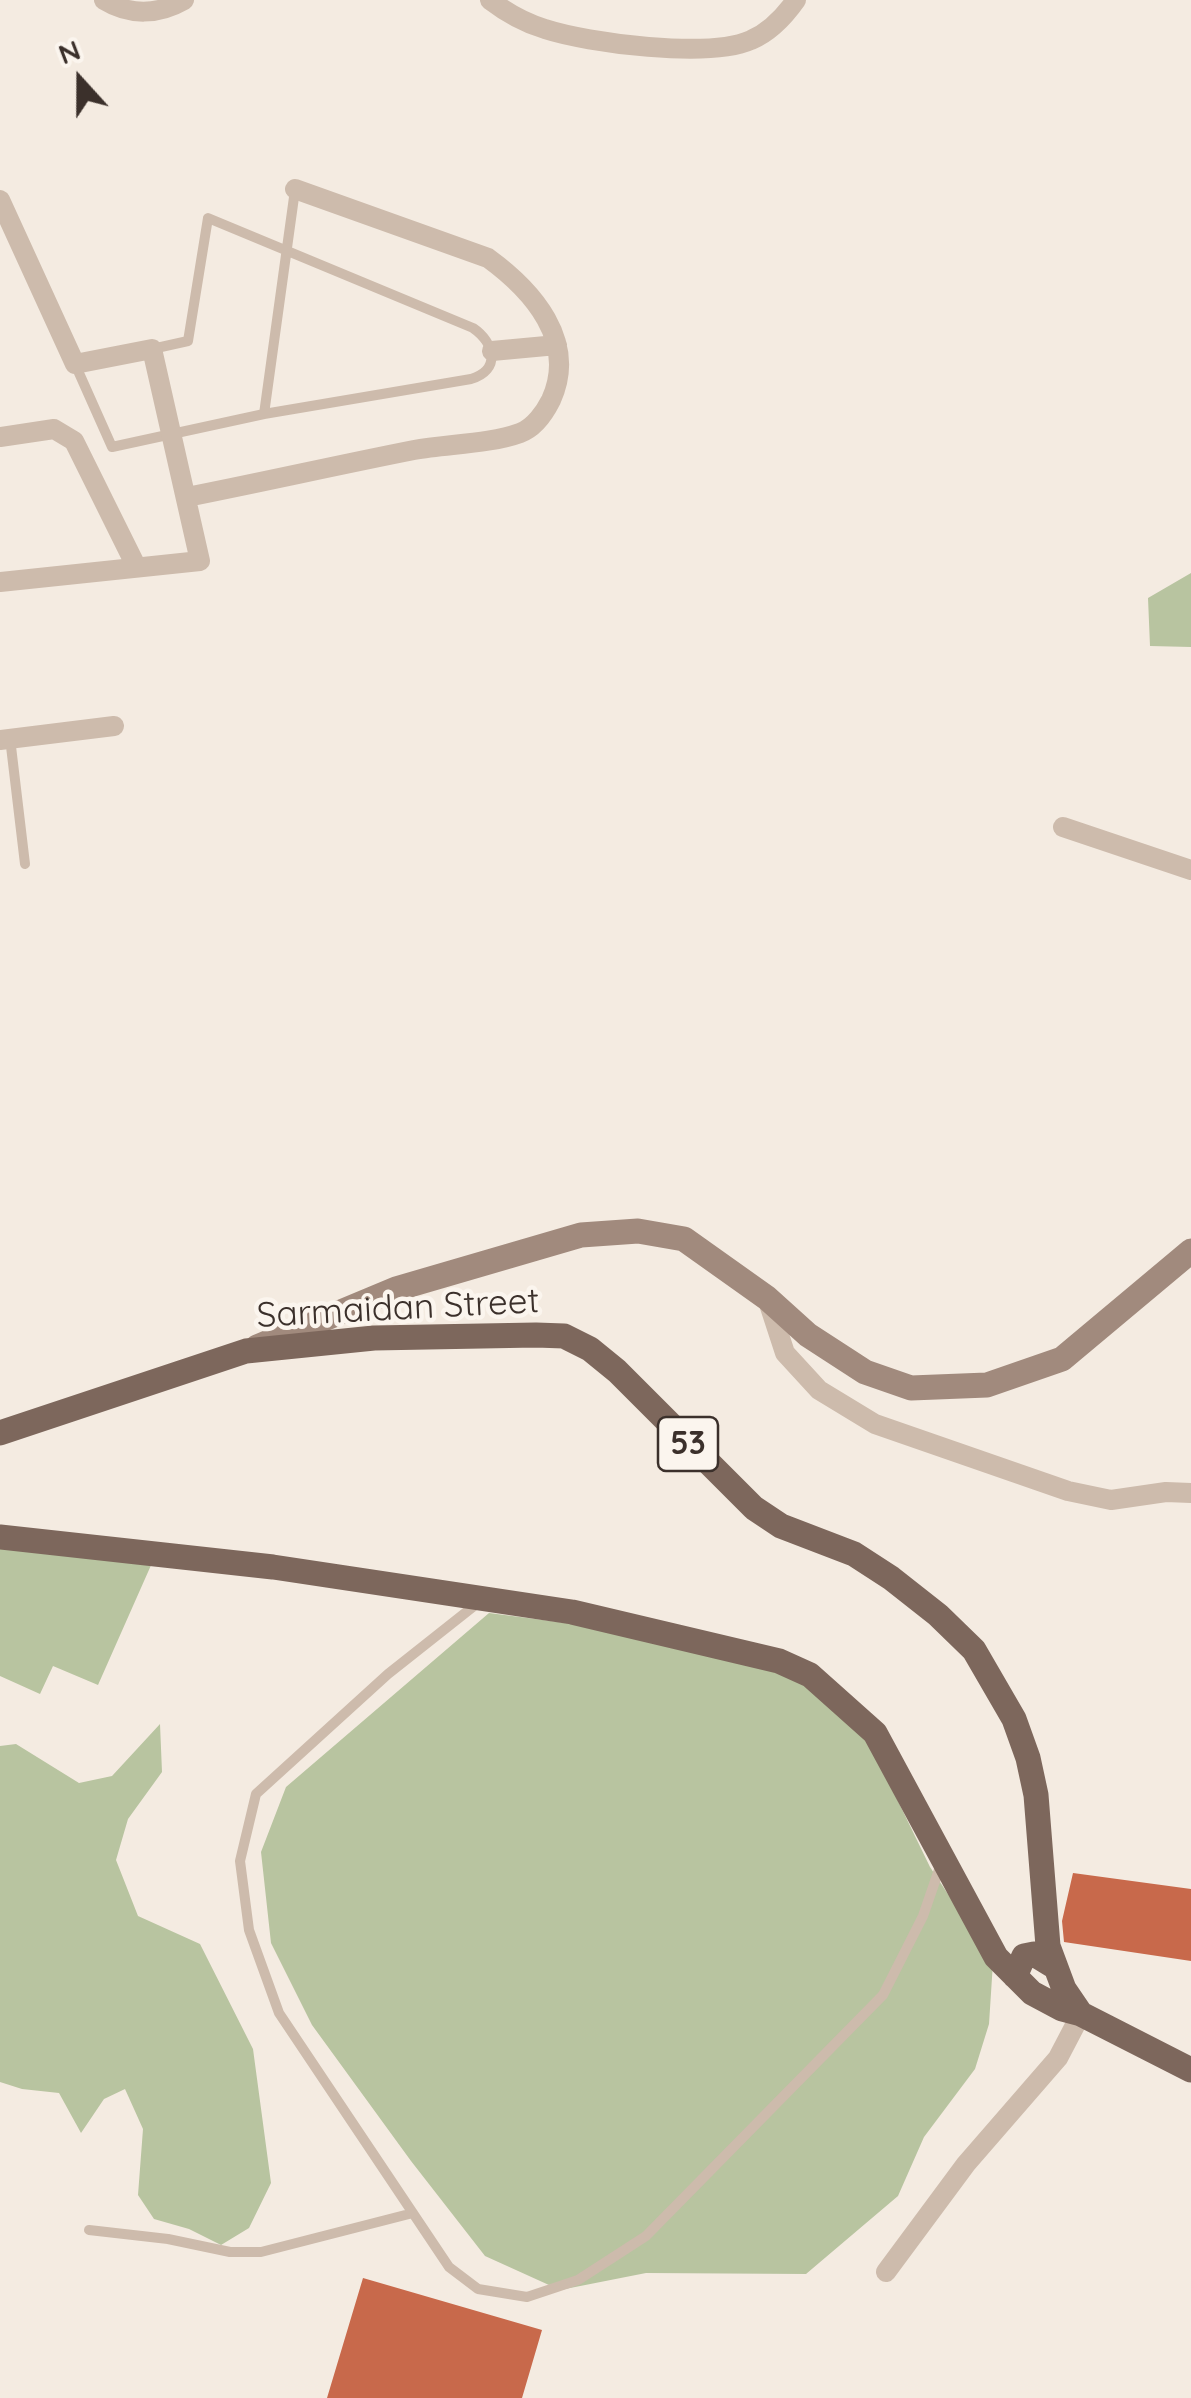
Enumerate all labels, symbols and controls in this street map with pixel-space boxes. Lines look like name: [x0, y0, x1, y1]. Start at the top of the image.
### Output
north arrow: [30, 30, 130, 130]
text: N: [53, 31, 85, 72]
street label: Sarmaidan Street: [256, 1281, 540, 1337]
road number: 53: [658, 1417, 718, 1471]

